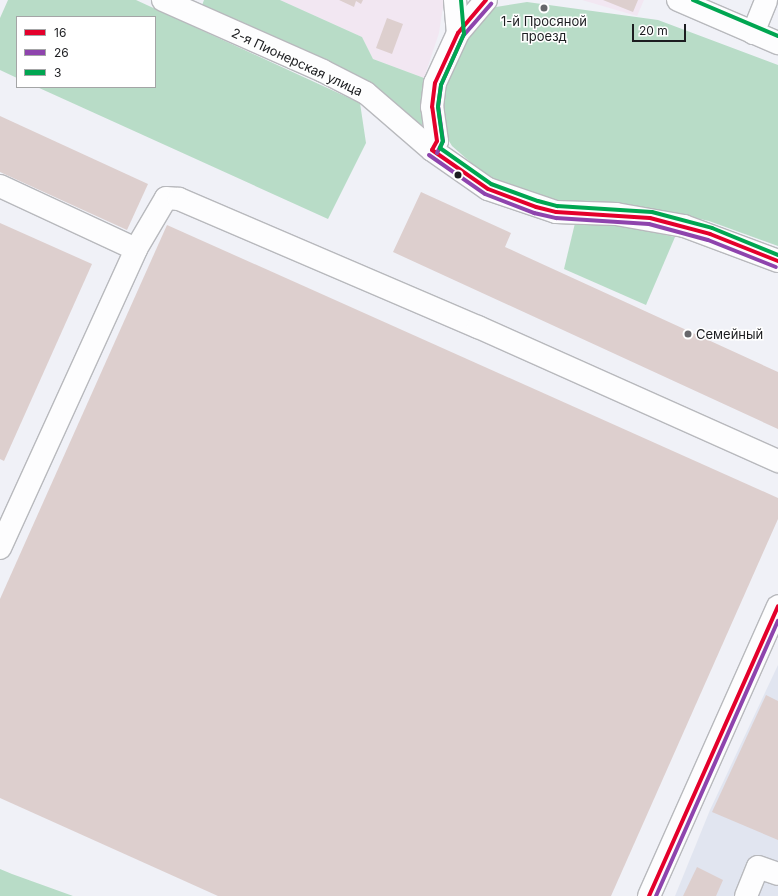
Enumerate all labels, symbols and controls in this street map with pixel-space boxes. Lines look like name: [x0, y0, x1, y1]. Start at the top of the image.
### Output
marker: 1-й Просяной проезд: [539, 3, 549, 13]
place label: 1-й Просяной проезд: [501, 14, 587, 45]
legend: [16, 16, 156, 88]
scale bar: [634, 16, 688, 42]
text: 20 m: [639, 23, 668, 38]
text: 16: [54, 25, 66, 40]
street label: 2-я Пионерская улица: [229, 25, 365, 99]
text: 26: [54, 45, 69, 60]
text: 3: [54, 65, 61, 80]
unlabelled marker: [453, 170, 463, 180]
place label: Семейный: [696, 326, 763, 342]
marker: Семейный: [683, 329, 693, 339]

